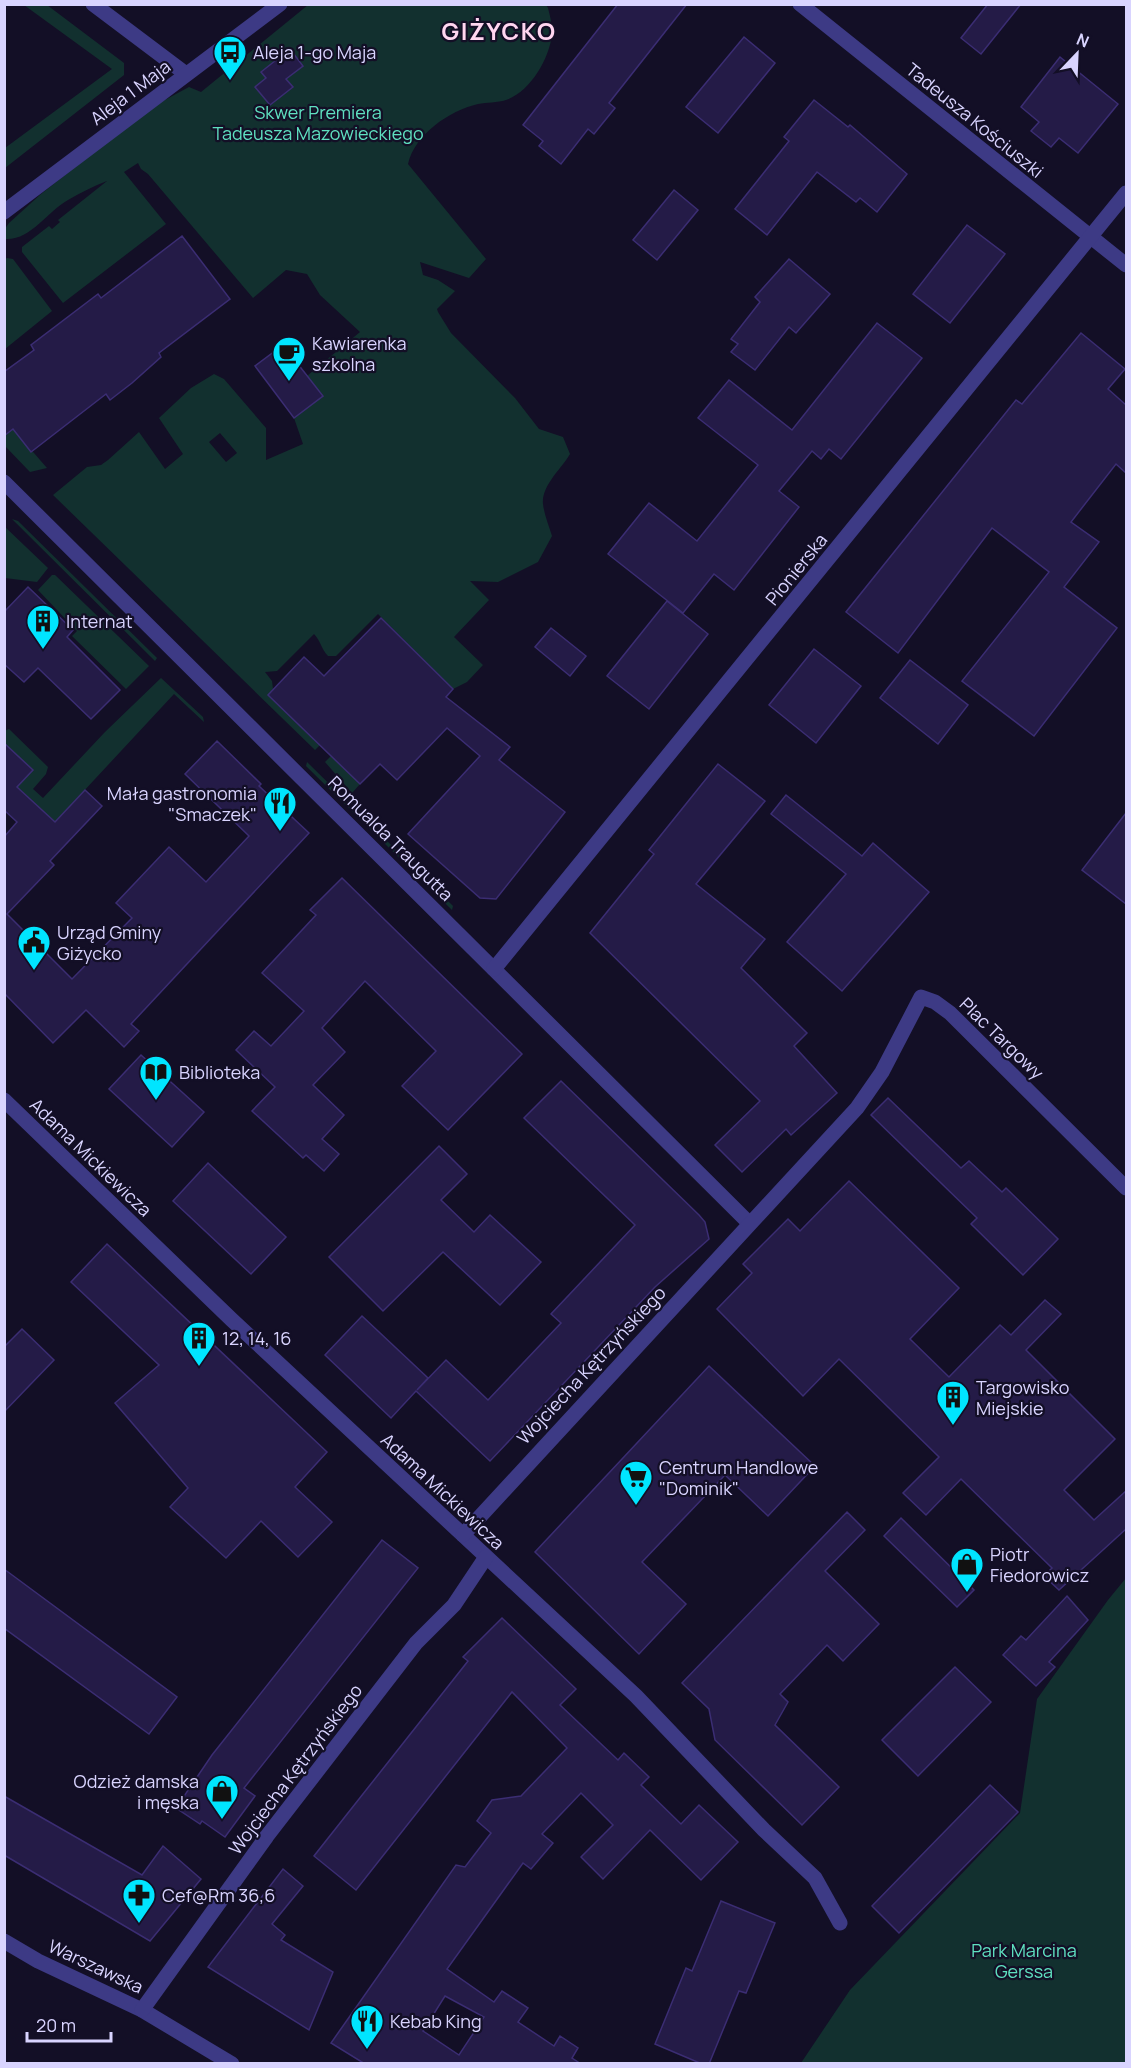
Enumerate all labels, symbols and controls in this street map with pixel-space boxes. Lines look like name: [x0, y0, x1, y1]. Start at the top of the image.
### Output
district label: GIŻYCKO: [442, 14, 556, 47]
north arrow: [1047, 24, 1107, 84]
text: N: [1073, 28, 1092, 53]
bus stop icon: Aleja 1-go Maja: [212, 34, 248, 81]
place label: Aleja 1-go Maja: [253, 40, 376, 64]
street label: Aleja 1 Maja: [85, 54, 175, 130]
street label: Tadeusza Kościuszki: [901, 57, 1049, 183]
park label: Skwer Premiera Tadeusza Mazowieckiego: [212, 100, 424, 145]
place label: Kawiarenka szkolna: [312, 331, 407, 376]
cafe icon: Kawiarenka szkolna: [271, 335, 307, 382]
street label: Pionierska: [760, 528, 832, 610]
building icon: Internat: [25, 603, 61, 650]
place label: Internat: [66, 609, 133, 633]
street label: Romualda Traugutta: [323, 770, 459, 906]
place label: Mała gastronomia "Smaczek": [107, 781, 257, 826]
restaurant icon: Mała gastronomia "Smaczek": [262, 785, 298, 832]
place label: Urząd Gminy Giżycko: [57, 920, 162, 965]
public building icon: Urząd Gminy Giżycko: [16, 924, 52, 971]
street label: Plac Targowy: [955, 992, 1050, 1085]
library icon: Biblioteka: [138, 1054, 174, 1101]
place label: Biblioteka: [179, 1060, 260, 1084]
street label: Adama Mickiewicza: [25, 1093, 157, 1221]
street label: Wojciecha Kętrzyńskiego: [511, 1281, 671, 1449]
building icon: 12, 14, 16: [181, 1320, 217, 1367]
place label: 12, 14, 16: [222, 1326, 292, 1350]
place label: Targowisko Miejskie: [976, 1375, 1069, 1420]
building icon: Targowisko Miejskie: [935, 1379, 971, 1426]
street label: Adama Mickiewicza: [376, 1427, 510, 1555]
place label: Centrum Handlowe "Dominik": [659, 1455, 818, 1500]
supermarket icon: Centrum Handlowe "Dominik": [618, 1459, 654, 1506]
place label: Piotr Fiedorowicz: [990, 1542, 1089, 1587]
shop icon: Piotr Fiedorowicz: [949, 1546, 985, 1593]
street label: Wojciecha Kętrzyńskiego: [223, 1679, 367, 1859]
place label: Odzież damska i męska: [74, 1769, 199, 1814]
shop icon: Odzież damska i męska: [204, 1773, 240, 1820]
pharmacy icon: Cef@Rm 36,6: [121, 1877, 157, 1924]
place label: Cef@Rm 36,6: [162, 1883, 275, 1907]
street label: Warszawska: [45, 1934, 147, 1998]
park label: Park Marcina Gerssa: [971, 1938, 1077, 1983]
restaurant icon: Kebab King: [349, 2003, 385, 2050]
scale bar: [27, 2005, 111, 2043]
place label: Kebab King: [390, 2009, 482, 2033]
text: 20 m: [36, 2013, 76, 2037]

